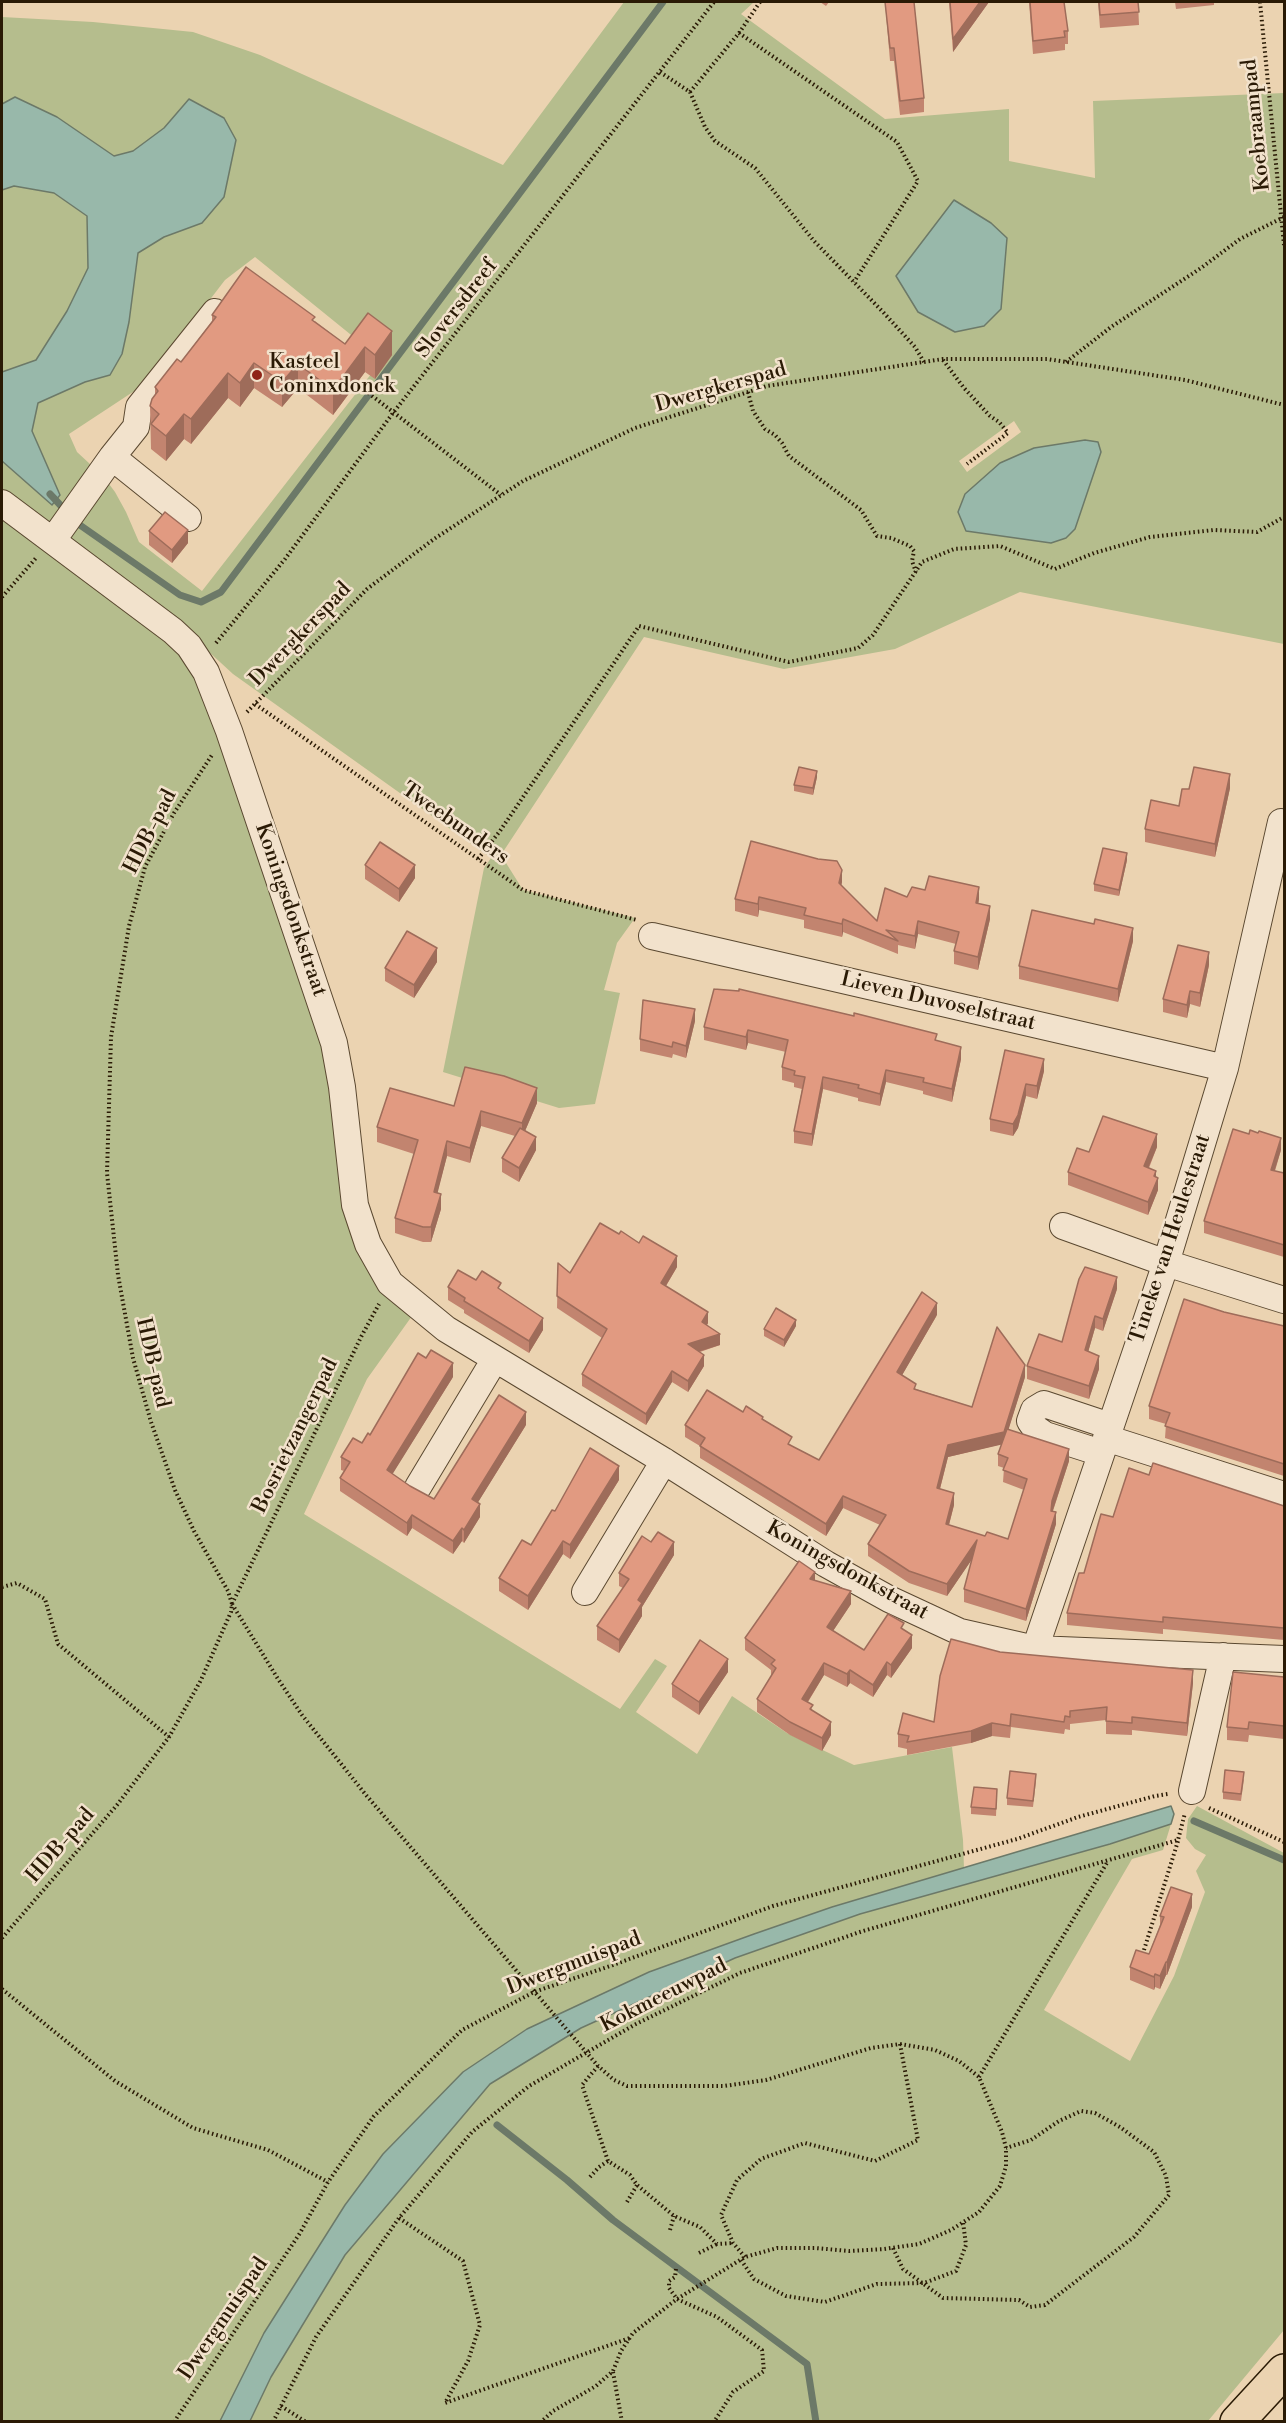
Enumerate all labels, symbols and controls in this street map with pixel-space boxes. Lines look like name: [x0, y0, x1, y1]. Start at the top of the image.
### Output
street label: Koebraampad: [1238, 58, 1276, 192]
street label: Sloversdreef: [411, 255, 503, 363]
place label: Kasteel Coninxdonck: [269, 350, 395, 400]
street label: Dwergkerspad: [652, 357, 790, 419]
marker: Kasteel Coninxdonck: [250, 368, 264, 382]
street label: Dwergkerspad: [245, 578, 357, 692]
street label: Tweebunders: [396, 778, 514, 870]
street label: HDB-pad: [119, 786, 183, 878]
street label: Koningsdonkstraat: [249, 820, 331, 1000]
street label: Lieven Duvoselstraat: [838, 967, 1038, 1037]
street label: Tineke van Heulestraat: [1125, 1131, 1217, 1347]
street label: HDB-pad: [129, 1316, 175, 1410]
street label: Bosrietzangerpad: [248, 1355, 344, 1517]
street label: Koningsdonkstraat: [762, 1516, 932, 1626]
street label: HDB-pad: [21, 1803, 101, 1889]
street label: Dwergmuispad: [503, 1927, 645, 2001]
street label: Kokmeeuwpad: [597, 1953, 731, 2039]
street label: Dwergmuispad: [174, 2253, 274, 2385]

